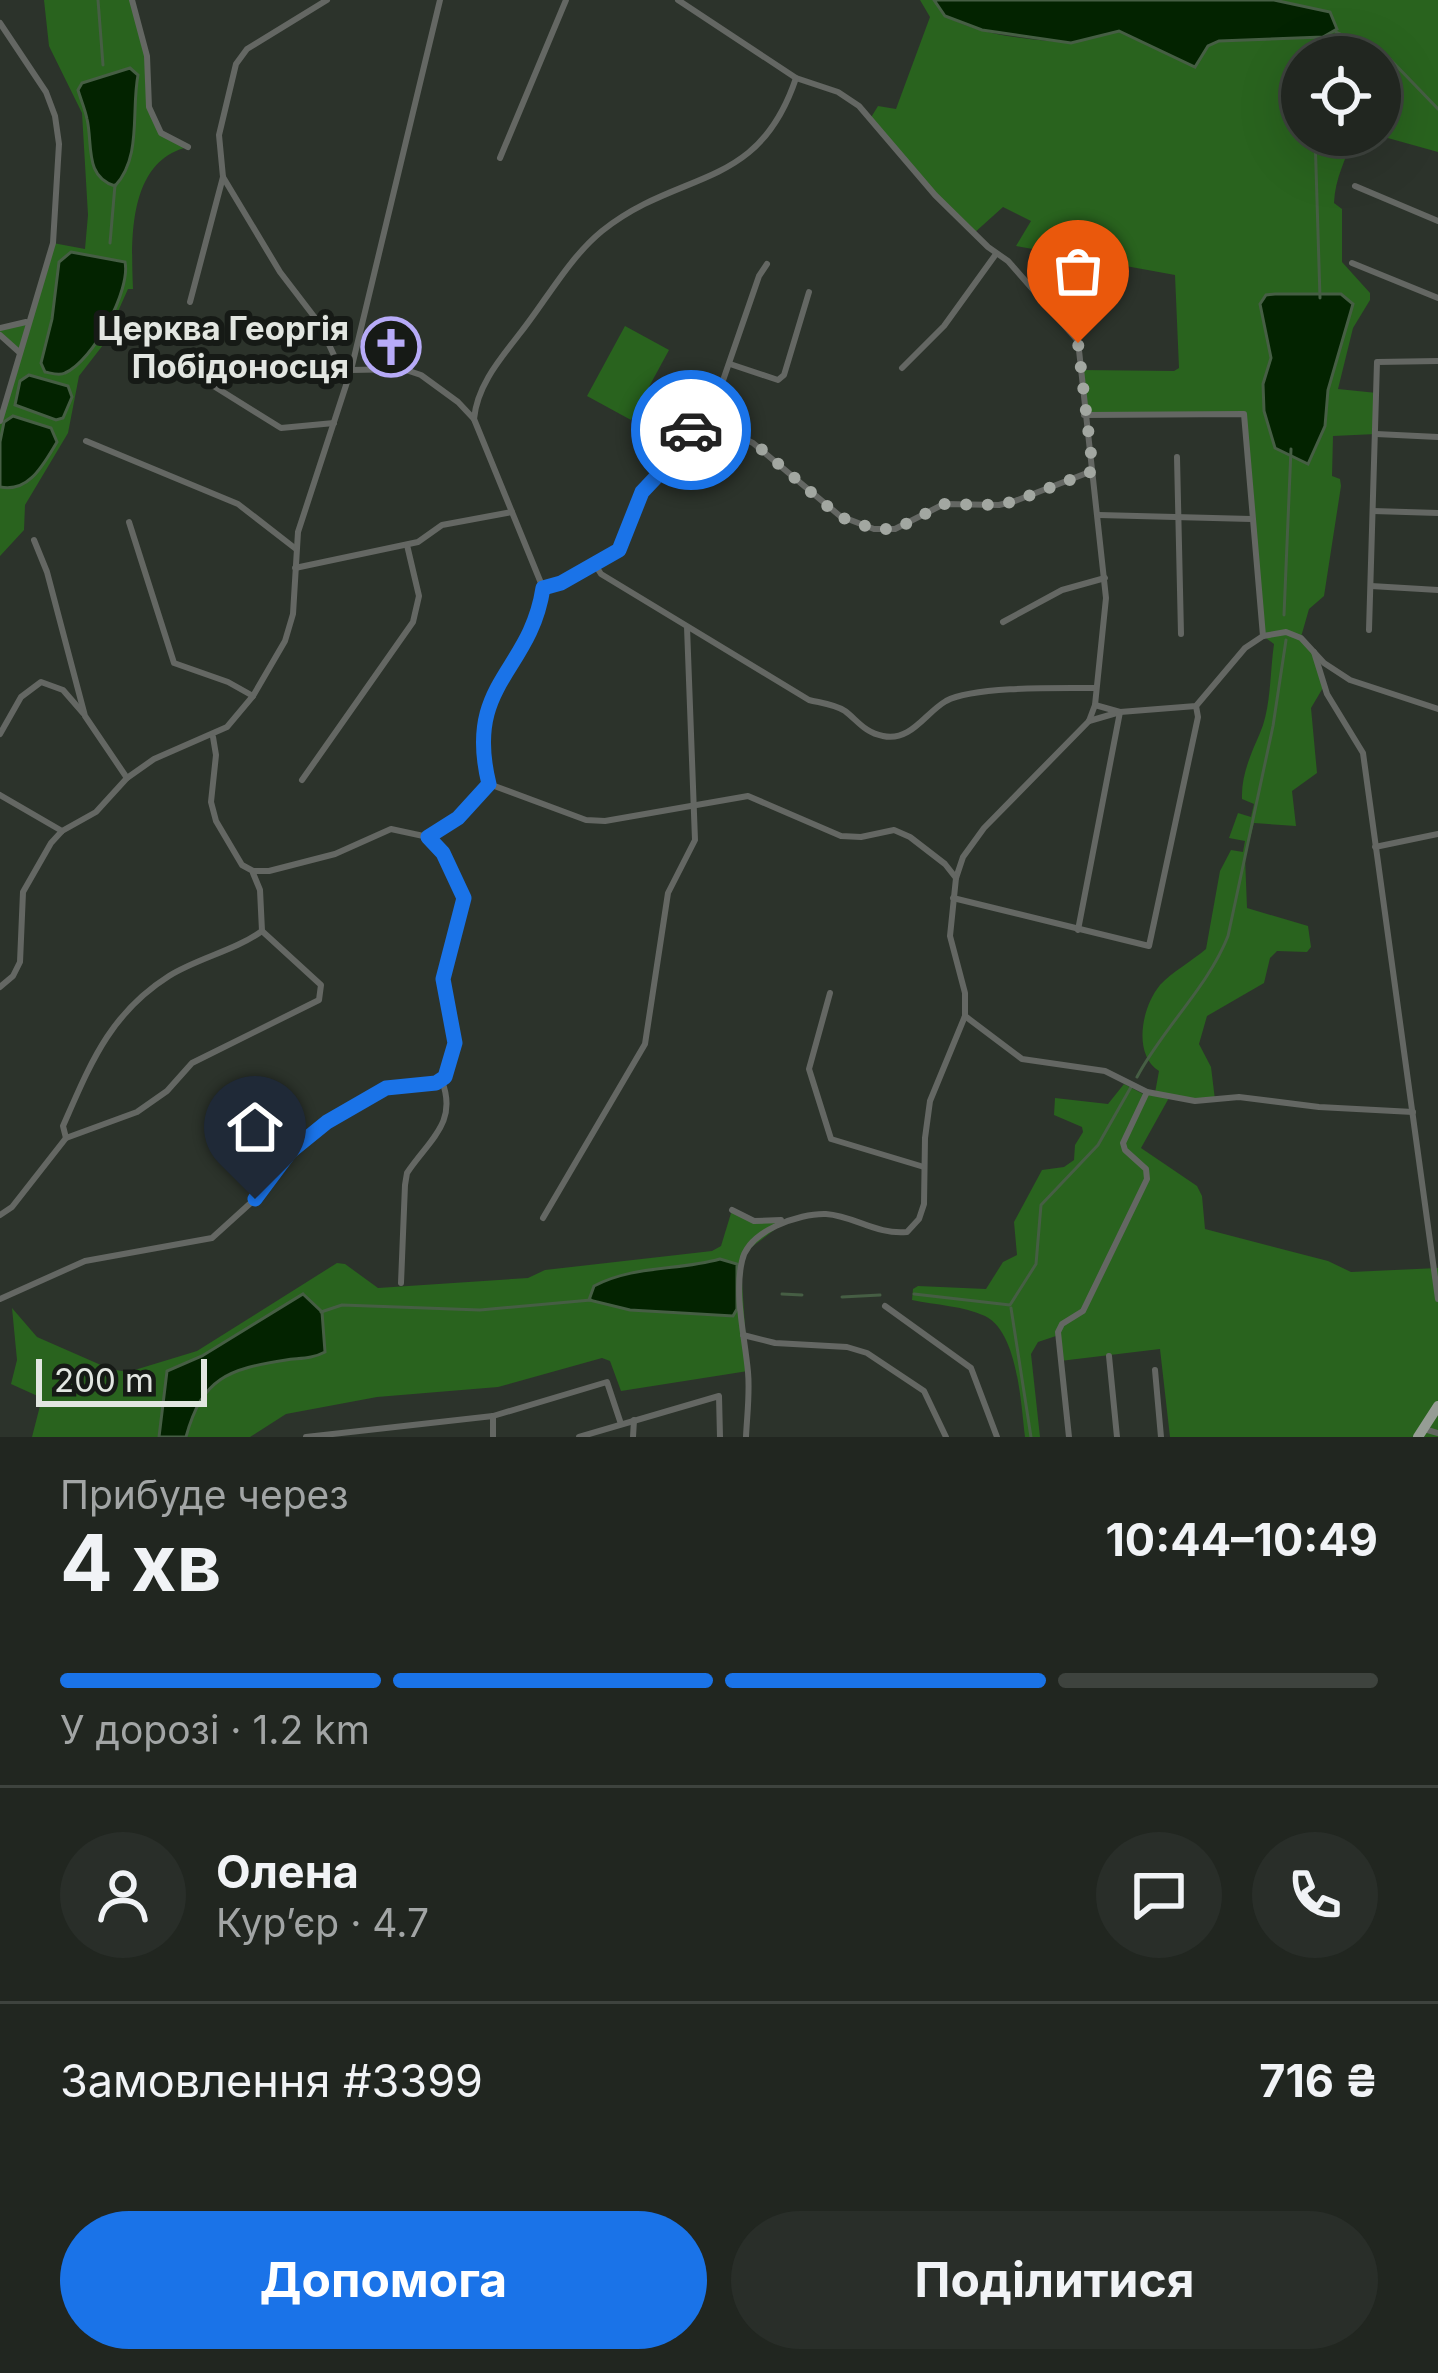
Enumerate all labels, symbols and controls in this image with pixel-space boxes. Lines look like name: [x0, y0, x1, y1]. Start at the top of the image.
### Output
map controls: [1281, 36, 1401, 156]
button: locate: [1281, 36, 1401, 156]
pin: [1027, 220, 1129, 343]
icon: bag: [1045, 238, 1111, 304]
place label: Церква Георгія Побідоносця: [97, 308, 349, 386]
church icon: Церква Георгія Побідоносця: [360, 316, 422, 378]
courier: [631, 370, 751, 490]
icon: car: [658, 397, 724, 463]
pin: [204, 1076, 306, 1199]
icon: home: [222, 1094, 288, 1160]
scale bar: [36, 1353, 207, 1406]
text: 200 m: [54, 1360, 154, 1400]
text: Прибуде через: [60, 1471, 349, 1518]
text: 10:44–10:49: [1105, 1512, 1378, 1567]
text: 4 хв: [60, 1515, 221, 1610]
text: У дорозі · 1.2 km: [60, 1706, 370, 1753]
button: person: [60, 1832, 186, 1958]
button: chat: [1096, 1832, 1222, 1958]
button: phone: [1252, 1832, 1378, 1958]
text: Олена: [216, 1844, 359, 1899]
text: Кур’єр · 4.7: [216, 1899, 429, 1946]
text: Замовлення #3399: [60, 2053, 483, 2108]
text: 716 ₴: [1259, 2053, 1378, 2108]
button: Допомога: [60, 2211, 707, 2349]
button: Поділитися: [731, 2211, 1378, 2349]

